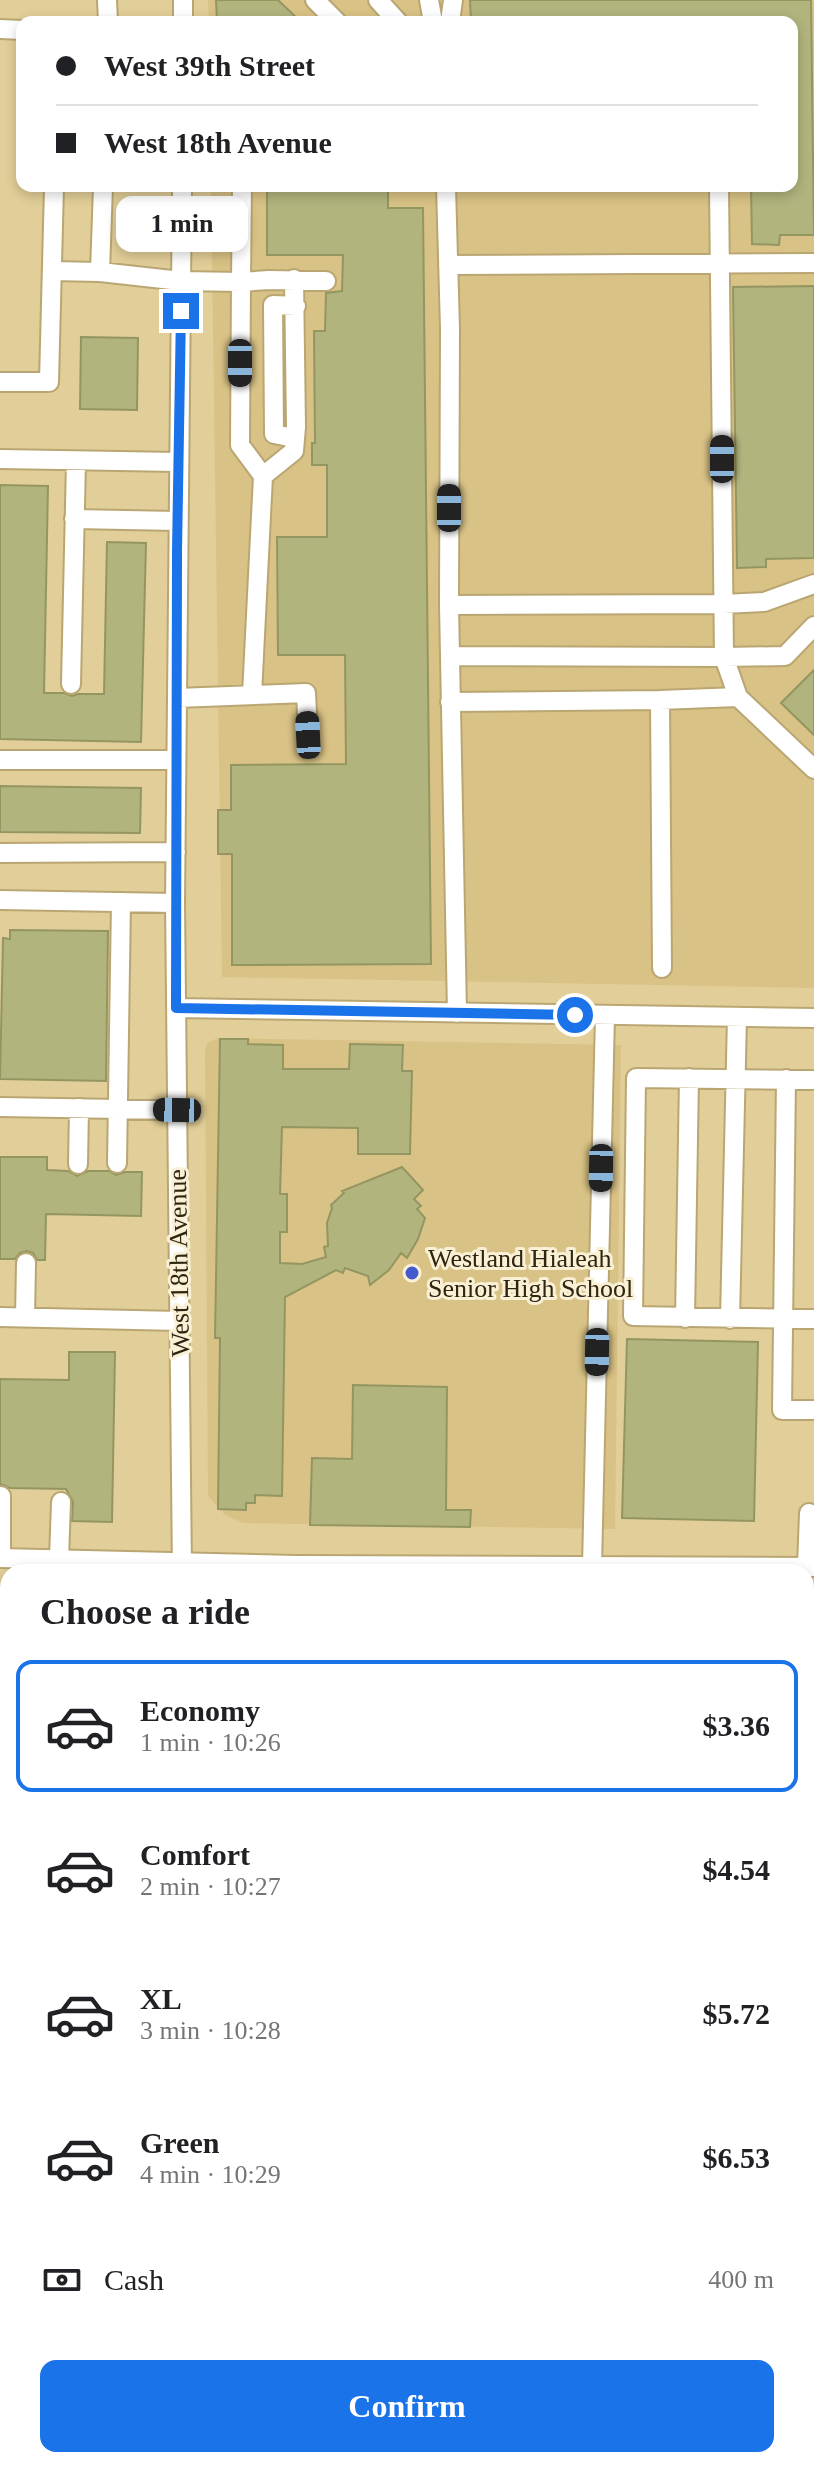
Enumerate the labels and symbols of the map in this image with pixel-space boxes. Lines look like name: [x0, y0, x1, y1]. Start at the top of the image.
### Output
callout: 1 min: [115, 195, 247, 251]
route end: [163, 293, 199, 329]
car: [228, 339, 252, 387]
car: [710, 435, 734, 483]
car: [437, 484, 461, 532]
car: [295, 710, 321, 760]
route start: [557, 997, 593, 1033]
car: [153, 1098, 201, 1122]
car: [589, 1144, 613, 1192]
street label: West 18th Avenue: [163, 1169, 195, 1357]
place label: Westland Hialeah Senior High School: [428, 1244, 633, 1303]
marker: Westland Hialeah Senior High School: [403, 1264, 421, 1282]
car: [585, 1328, 609, 1376]

